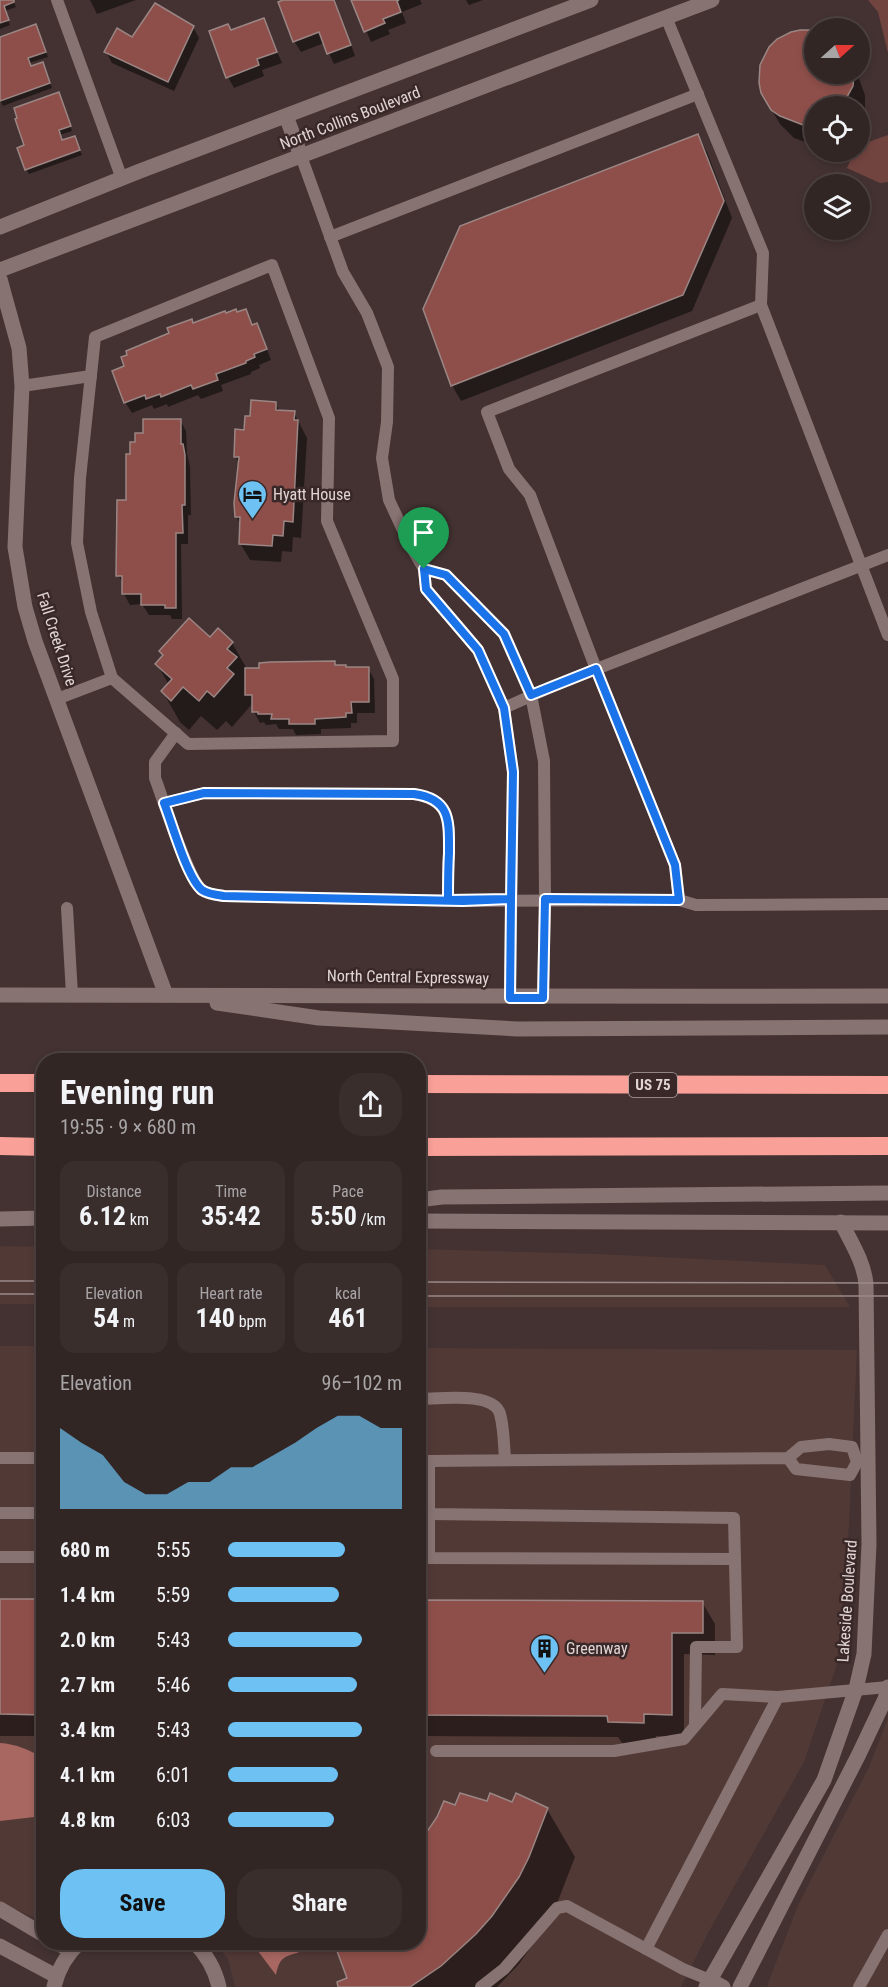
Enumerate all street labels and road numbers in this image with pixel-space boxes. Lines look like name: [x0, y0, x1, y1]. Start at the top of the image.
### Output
street label: North Collins Boulevard: [277, 82, 423, 154]
street label: Fall Creek Drive: [33, 590, 81, 688]
street label: North Central Expressway: [327, 966, 490, 988]
road number: US 75: [629, 1073, 677, 1097]
street label: Lakeside Boulevard: [833, 1539, 861, 1663]

